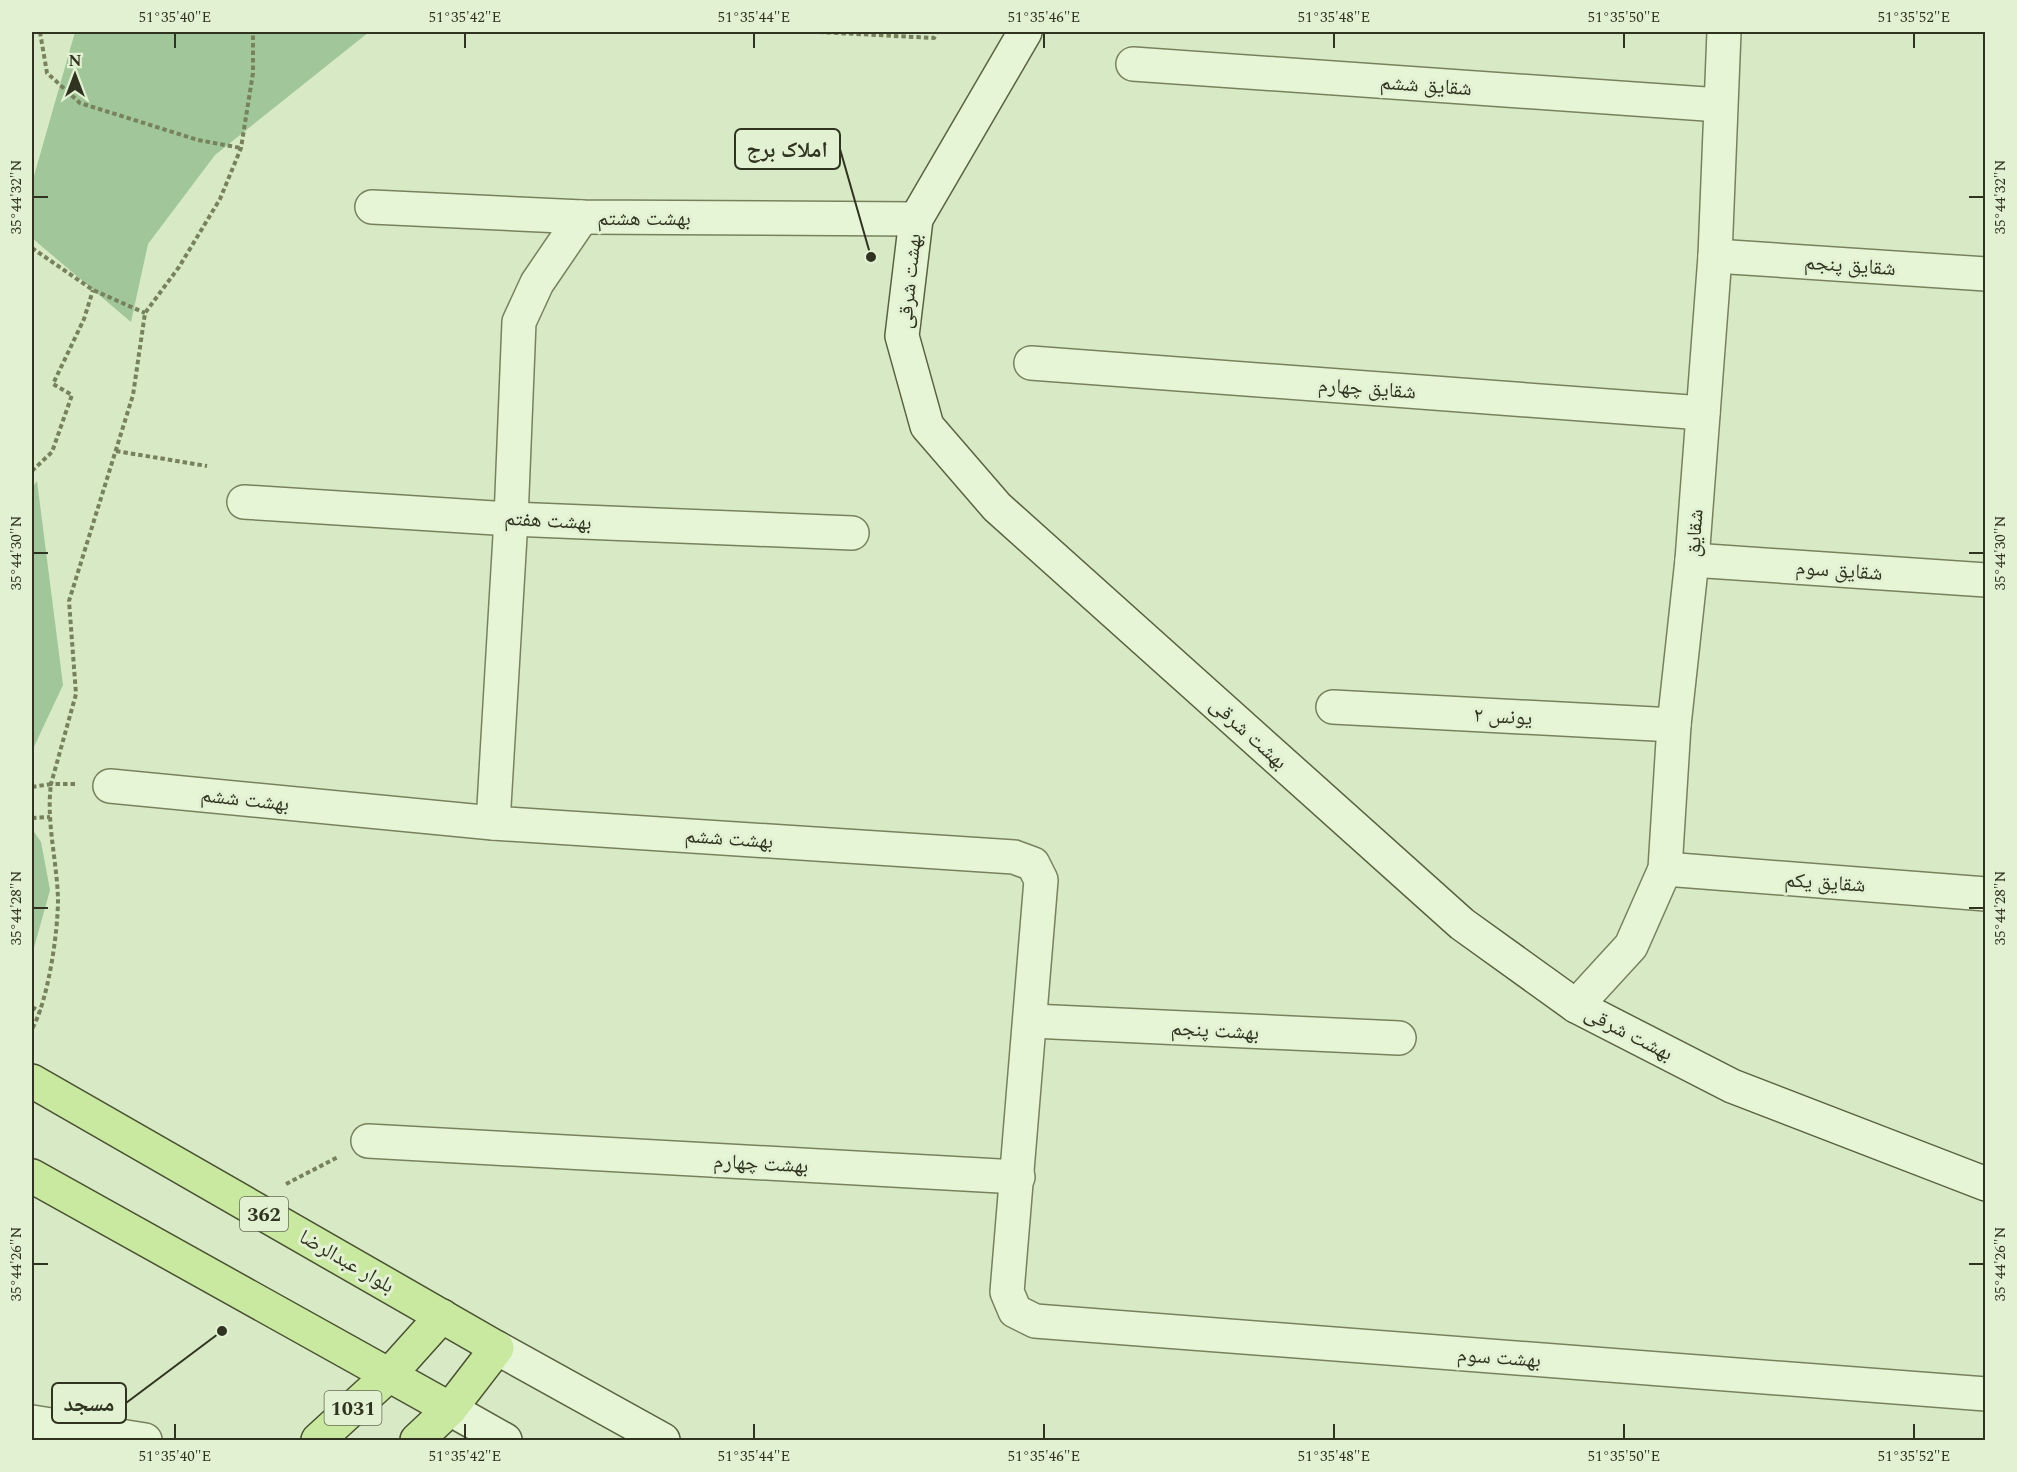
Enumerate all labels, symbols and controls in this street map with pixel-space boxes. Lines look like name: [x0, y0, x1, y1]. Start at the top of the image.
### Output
text: 51°35'40"E: [139, 6, 211, 29]
text: 51°35'42"E: [429, 6, 501, 29]
text: 51°35'44"E: [718, 6, 790, 29]
text: 51°35'46"E: [1008, 6, 1080, 29]
text: 51°35'48"E: [1298, 6, 1370, 29]
text: 51°35'50"E: [1588, 6, 1660, 29]
text: 51°35'52"E: [1878, 6, 1950, 29]
north arrow: [45, 45, 105, 105]
text: N: [68, 49, 82, 73]
street label: شقایق ششم: [1379, 67, 1473, 105]
callout: املاک برج: [735, 129, 840, 169]
text: املاک برج: [746, 134, 828, 167]
text: 35°44'32"N: [5, 159, 28, 235]
text: 35°44'32"N: [1989, 159, 2012, 235]
street label: بهشت هشتم: [597, 203, 691, 235]
street label: بهشت شرقی: [889, 232, 931, 330]
street label: شقایق پنجم: [1803, 247, 1897, 285]
street label: شقایق چهارم: [1317, 370, 1417, 408]
street label: بهشت هفتم: [503, 503, 593, 539]
street label: شقایق: [1677, 508, 1713, 558]
text: 35°44'30"N: [5, 515, 28, 591]
text: 35°44'30"N: [1989, 515, 2012, 591]
street label: شقایق سوم: [1794, 552, 1883, 590]
street label: بهشت شرقی: [1202, 690, 1295, 778]
street label: یونس ۲: [1473, 699, 1533, 735]
street label: بهشت ششم: [199, 779, 291, 821]
street label: بهشت ششم: [683, 820, 774, 858]
street label: شقایق یکم: [1783, 864, 1867, 902]
text: 35°44'28"N: [5, 870, 28, 946]
text: 35°44'28"N: [1989, 870, 2012, 946]
street label: بهشت شرقی: [1579, 998, 1678, 1070]
street label: بهشت پنجم: [1170, 1013, 1260, 1049]
street label: بهشت چهارم: [713, 1146, 809, 1182]
road number: 362: [240, 1197, 288, 1231]
street label: بلوار عبدالرضا: [293, 1222, 400, 1302]
text: 35°44'26"N: [5, 1226, 28, 1302]
text: 35°44'26"N: [1989, 1226, 2012, 1302]
street label: بهشت سوم: [1456, 1339, 1542, 1377]
callout: مسجد: [52, 1383, 126, 1423]
text: مسجد: [64, 1388, 114, 1421]
road number: 1031: [324, 1391, 382, 1425]
text: 51°35'40"E: [139, 1445, 211, 1468]
text: 51°35'42"E: [429, 1445, 501, 1468]
text: 51°35'44"E: [718, 1445, 790, 1468]
text: 51°35'46"E: [1008, 1445, 1080, 1468]
text: 51°35'48"E: [1298, 1445, 1370, 1468]
text: 51°35'50"E: [1588, 1445, 1660, 1468]
text: 51°35'52"E: [1878, 1445, 1950, 1468]

